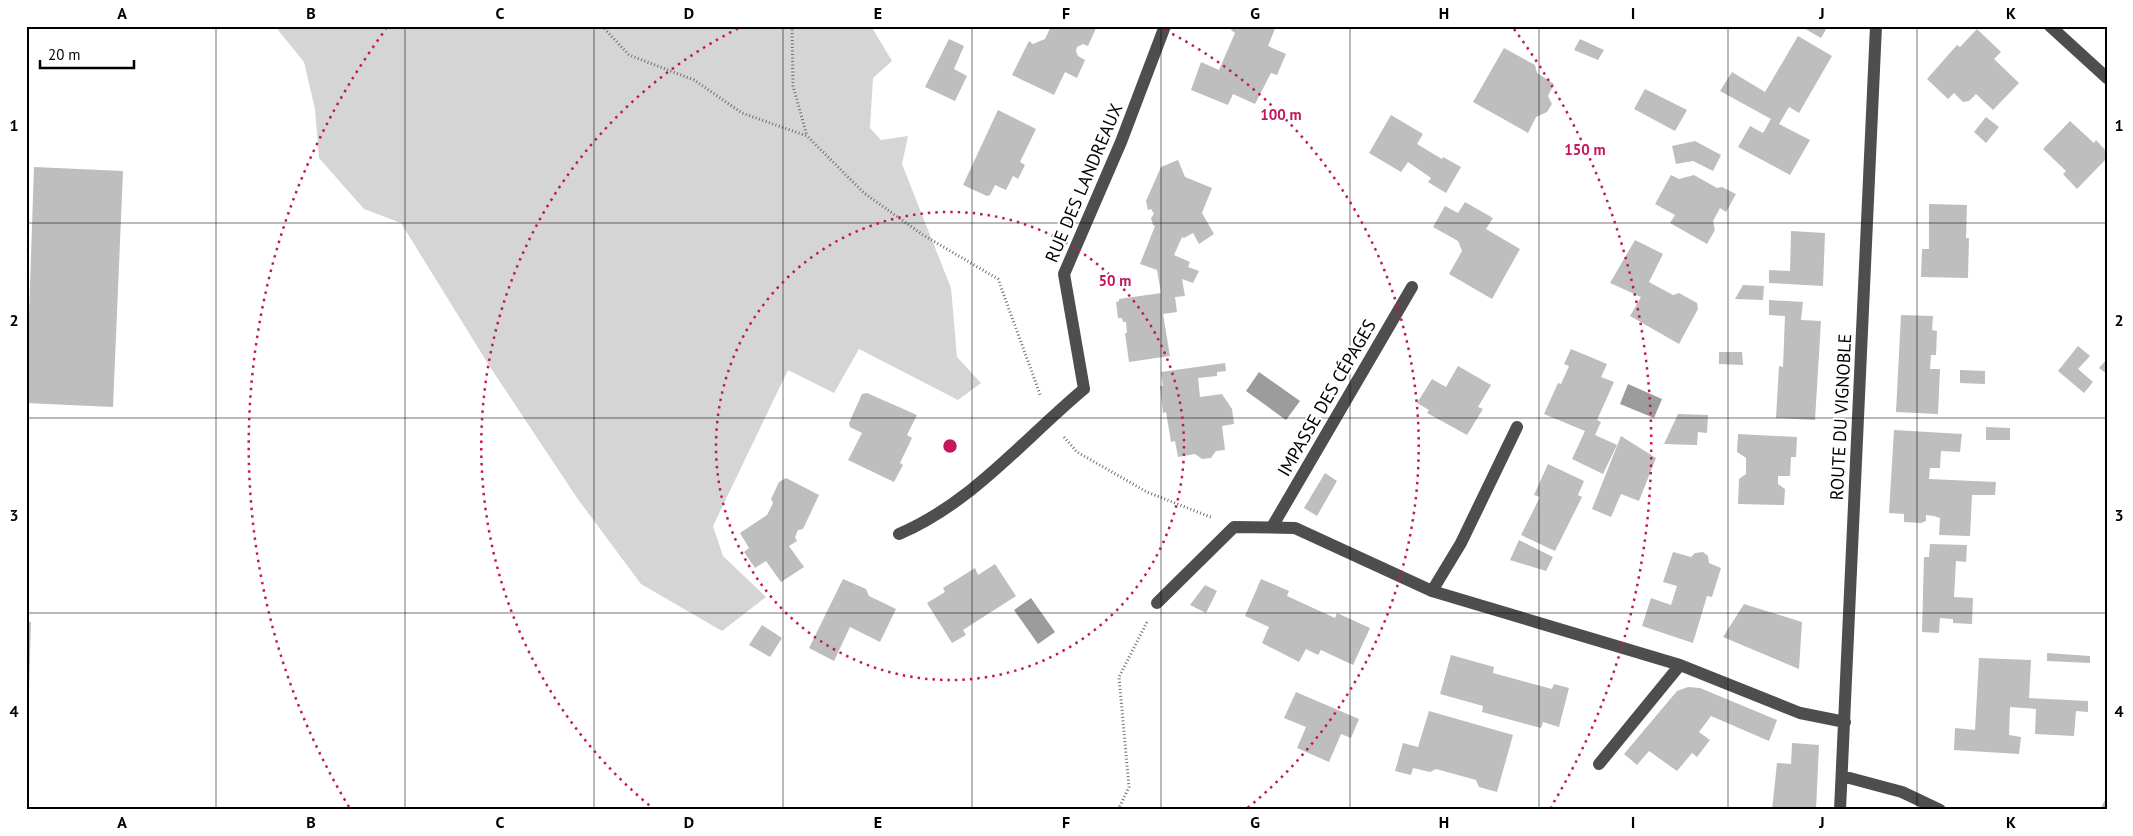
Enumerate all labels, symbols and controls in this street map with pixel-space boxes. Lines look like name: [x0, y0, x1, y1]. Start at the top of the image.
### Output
text: A: [117, 3, 127, 23]
text: B: [306, 3, 316, 23]
text: C: [496, 3, 505, 23]
text: D: [684, 3, 694, 23]
text: E: [874, 3, 882, 23]
text: F: [1062, 3, 1070, 23]
text: G: [1250, 3, 1260, 23]
text: H: [1439, 3, 1449, 23]
text: I: [1631, 3, 1635, 23]
text: J: [1818, 3, 1825, 23]
text: K: [2006, 3, 2016, 23]
scale bar: [40, 38, 134, 70]
text: 20 m: [48, 45, 81, 64]
street label: RUE DES LANDREAUX: [1040, 100, 1127, 266]
text: 100 m: [1260, 105, 1302, 124]
text: 1: [9, 115, 19, 135]
text: 1: [2114, 115, 2124, 135]
text: 150 m: [1564, 140, 1606, 159]
text: 50 m: [1099, 271, 1131, 290]
text: 2: [9, 310, 19, 330]
text: 2: [2114, 310, 2124, 330]
street label: IMPASSE DES CÉPAGES: [1272, 315, 1381, 480]
street label: ROUTE DU VIGNOBLE: [1825, 333, 1856, 501]
centre of rings: [941, 437, 959, 455]
text: 3: [9, 505, 19, 525]
text: 3: [2114, 505, 2124, 525]
text: 4: [9, 701, 19, 721]
text: 4: [2114, 701, 2124, 721]
text: A: [117, 812, 127, 832]
text: B: [306, 812, 316, 832]
text: C: [496, 812, 505, 832]
text: D: [684, 812, 694, 832]
text: E: [874, 812, 882, 832]
text: F: [1062, 812, 1070, 832]
text: G: [1250, 812, 1260, 832]
text: H: [1439, 812, 1449, 832]
text: I: [1631, 812, 1635, 832]
text: J: [1818, 812, 1825, 832]
text: K: [2006, 812, 2016, 832]

